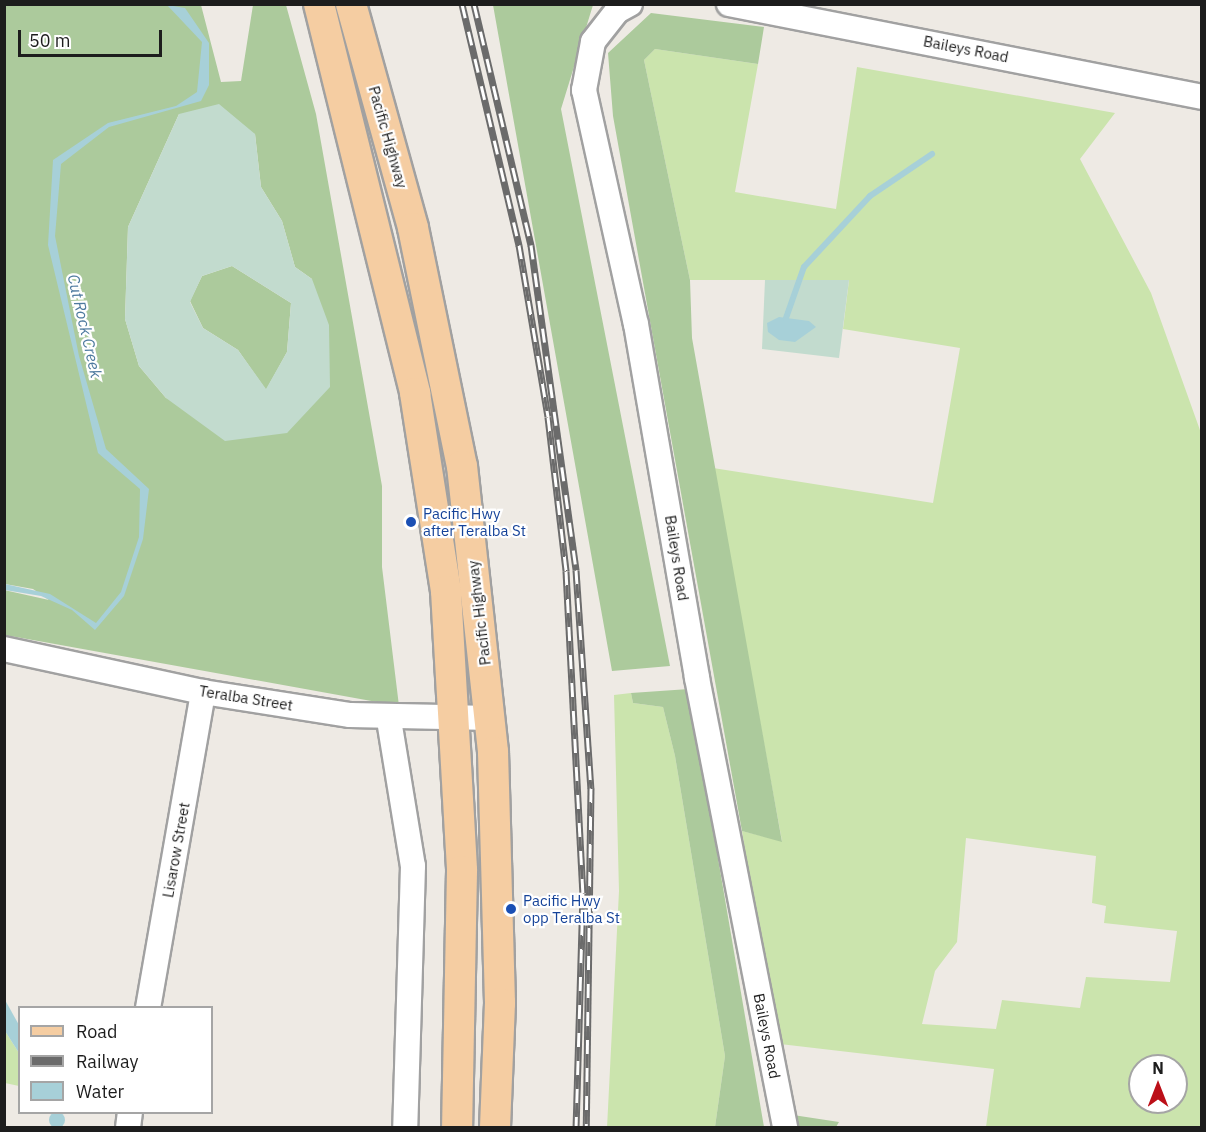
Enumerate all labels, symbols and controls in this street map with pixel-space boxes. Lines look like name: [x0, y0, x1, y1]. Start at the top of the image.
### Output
scale bar: [21, 18, 165, 56]
text: 50 m: [29, 29, 71, 52]
street label: Baileys Road: [922, 32, 1010, 66]
street label: Pacific Highway: [365, 84, 411, 190]
water label: Cut Rock Creek: [64, 272, 106, 380]
place label: Pacific Hwy after Teralba St: [423, 504, 526, 539]
street label: Baileys Road: [661, 514, 693, 602]
marker: Pacific Hwy after Teralba St: [404, 515, 418, 529]
street label: Pacific Highway: [464, 560, 494, 666]
street label: Teralba Street: [198, 682, 294, 714]
street label: Lisarow Street: [159, 801, 193, 899]
place label: Pacific Hwy opp Teralba St: [523, 891, 620, 926]
marker: Pacific Hwy opp Teralba St: [504, 902, 518, 916]
street label: Baileys Road: [750, 992, 784, 1080]
legend: [18, 1006, 213, 1114]
text: Road: [76, 1020, 117, 1043]
text: Railway: [76, 1050, 138, 1073]
north arrow: [1128, 1054, 1188, 1114]
text: N: [1152, 1058, 1164, 1078]
text: Water: [76, 1080, 124, 1103]

